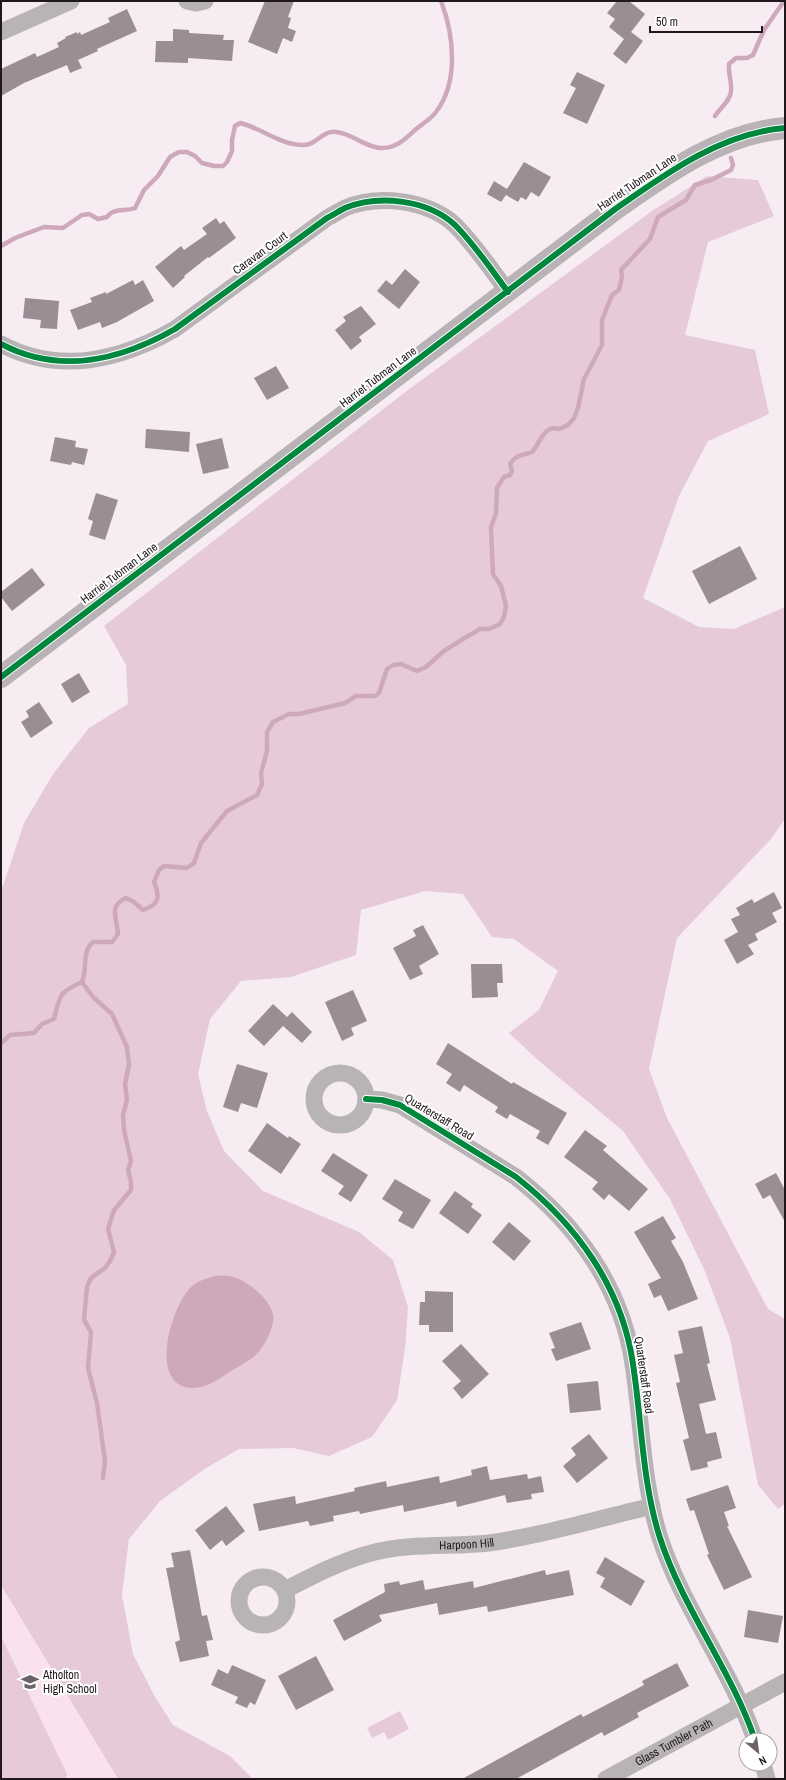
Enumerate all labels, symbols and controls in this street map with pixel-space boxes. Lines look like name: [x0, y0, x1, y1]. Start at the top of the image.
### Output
scale bar: [650, 8, 762, 34]
text: 50 m: [656, 14, 678, 30]
street label: Harriet Tubman Lane: [594, 149, 680, 215]
street label: Caravan Court: [229, 228, 291, 278]
street label: Harriet Tubman Lane: [336, 343, 420, 411]
street label: Harriet Tubman Lane: [77, 539, 161, 607]
street label: Quarterstaff Road: [401, 1090, 477, 1144]
street label: Quarterstaff Road: [631, 1335, 657, 1415]
street label: Harpoon Hill: [439, 1534, 495, 1553]
place label: Atholton High School: [42, 1667, 97, 1697]
school or university icon: Atholton High School: [20, 1672, 40, 1692]
street label: Glass Tumbler Path: [632, 1715, 715, 1770]
north arrow: [738, 1732, 778, 1772]
text: N: [757, 1753, 769, 1768]

